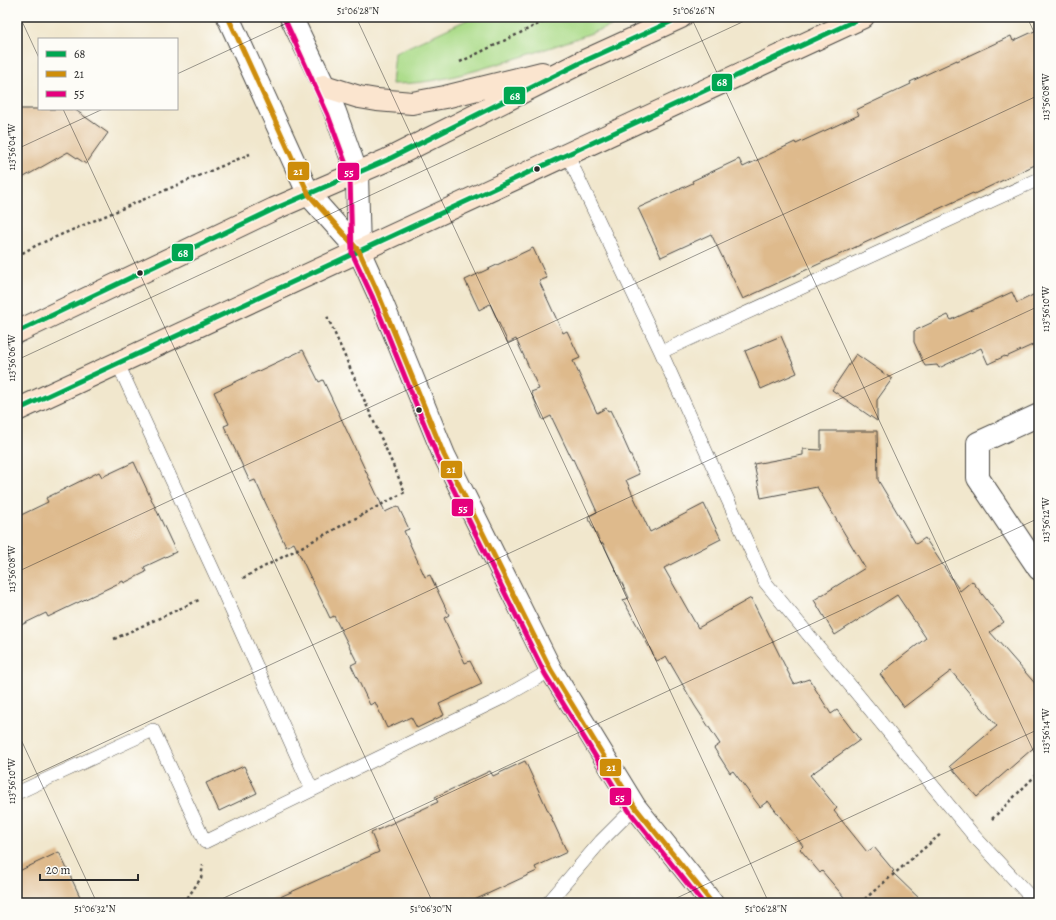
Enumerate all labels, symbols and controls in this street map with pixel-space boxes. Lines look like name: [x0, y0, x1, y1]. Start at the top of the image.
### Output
text: 51°06'28"N: [337, 4, 379, 17]
text: 51°06'26"N: [673, 4, 715, 17]
legend: [38, 38, 178, 110]
text: 68: [74, 46, 86, 62]
text: 21: [74, 66, 84, 82]
line badge: 68: [711, 73, 733, 92]
text: 113°56'08"W: [1039, 73, 1052, 121]
text: 68: [717, 75, 727, 90]
text: 55: [74, 86, 84, 102]
line badge: 68: [503, 86, 526, 105]
text: 68: [510, 89, 520, 104]
text: 113°56'04"W: [5, 123, 18, 170]
line badge: 21: [287, 161, 310, 181]
line badge: 55: [337, 162, 360, 181]
text: 21: [293, 164, 303, 179]
unlabelled marker: [532, 164, 542, 174]
text: 55: [344, 165, 354, 180]
line badge: 68: [171, 243, 194, 262]
text: 68: [178, 246, 188, 261]
unlabelled marker: [135, 268, 145, 278]
text: 113°56'10"W: [1039, 285, 1052, 332]
text: 113°56'06"W: [5, 334, 18, 381]
unlabelled marker: [414, 405, 424, 415]
line badge: 21: [440, 460, 463, 479]
text: 21: [446, 462, 456, 477]
text: 113°56'12"W: [1039, 497, 1052, 543]
line badge: 55: [451, 498, 474, 517]
text: 55: [458, 501, 468, 516]
text: 113°56'08"W: [5, 545, 18, 593]
text: 113°56'14"W: [1039, 708, 1052, 753]
text: 113°56'10"W: [5, 757, 18, 804]
line badge: 21: [599, 758, 622, 777]
text: 21: [606, 760, 616, 775]
line badge: 55: [609, 787, 632, 806]
text: 55: [615, 790, 625, 805]
scale bar: [40, 856, 138, 882]
text: 20 m: [46, 862, 70, 878]
text: 51°06'32"N: [74, 902, 116, 915]
text: 51°06'30"N: [410, 902, 452, 915]
text: 51°06'28"N: [745, 902, 787, 915]

